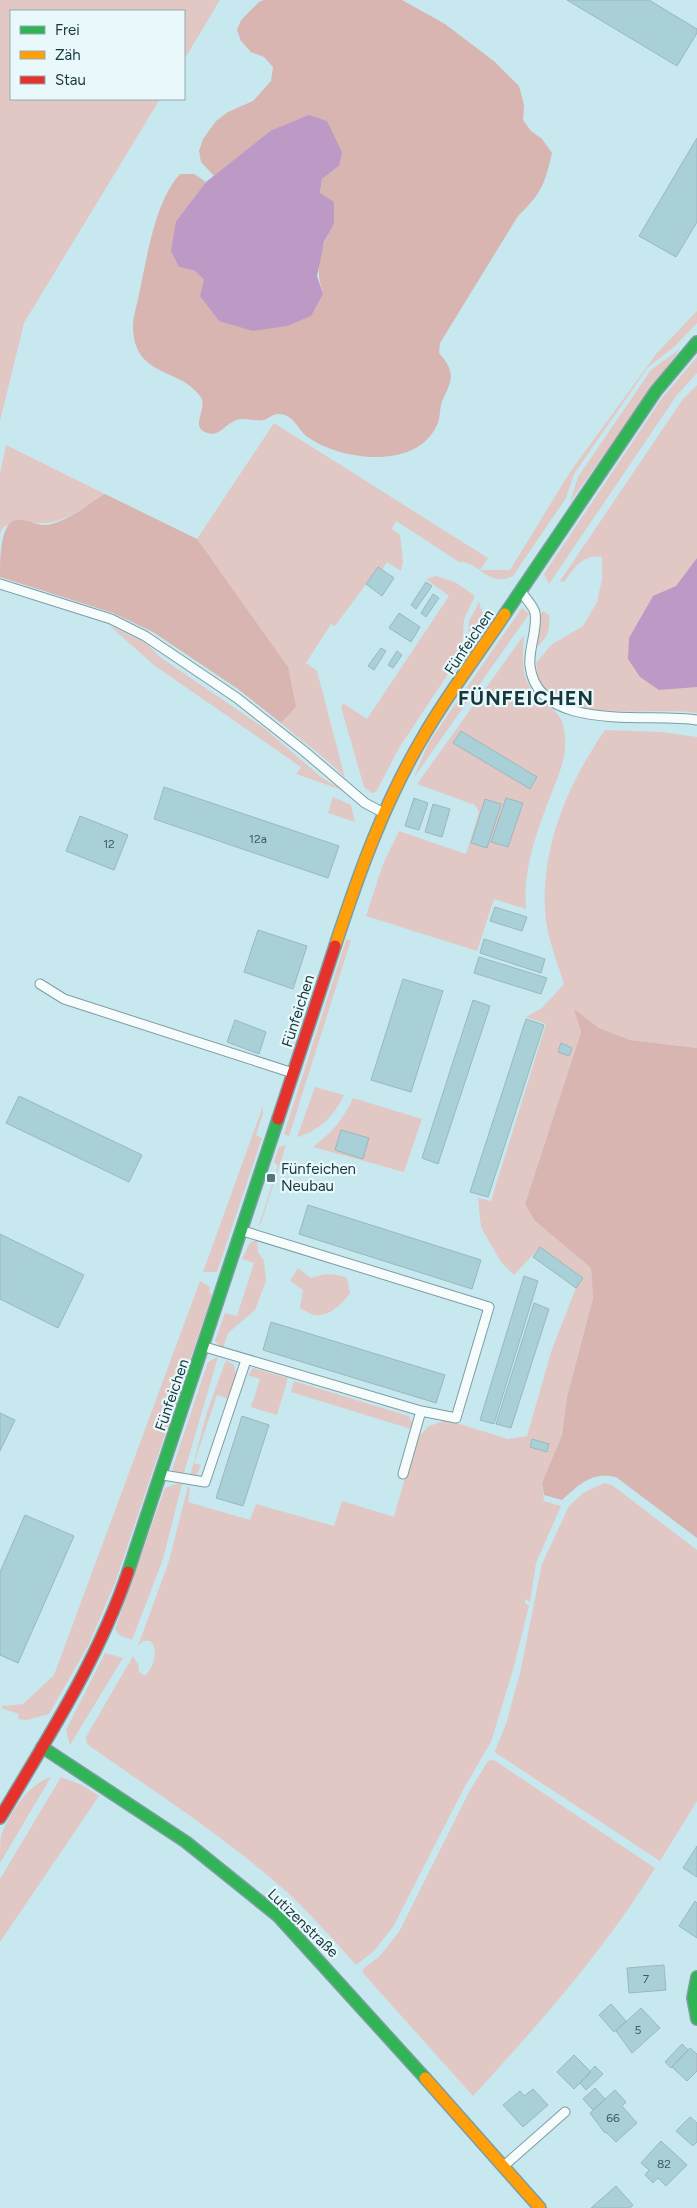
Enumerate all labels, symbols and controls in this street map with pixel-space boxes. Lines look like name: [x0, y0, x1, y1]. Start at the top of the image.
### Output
legend: [10, 10, 185, 100]
text: Frei: [55, 21, 80, 39]
text: Zäh: [55, 46, 81, 64]
text: Stau: [55, 71, 86, 89]
street label: Fünfeichen: [441, 606, 497, 678]
district label: FÜNFEICHEN: [458, 686, 594, 710]
house number: 12a: [249, 832, 267, 846]
house number: 12: [103, 837, 115, 851]
street label: Fünfeichen: [278, 973, 318, 1049]
place label: Fünfeichen Neubau: [281, 1160, 356, 1195]
marker: Fünfeichen Neubau: [265, 1172, 277, 1184]
street label: Fünfeichen: [151, 1357, 193, 1433]
street label: Lutizenstraße: [264, 1885, 342, 1961]
house number: 7: [643, 1972, 650, 1986]
house number: 5: [635, 2023, 642, 2037]
house number: 66: [606, 2111, 620, 2125]
house number: 82: [657, 2157, 671, 2171]

